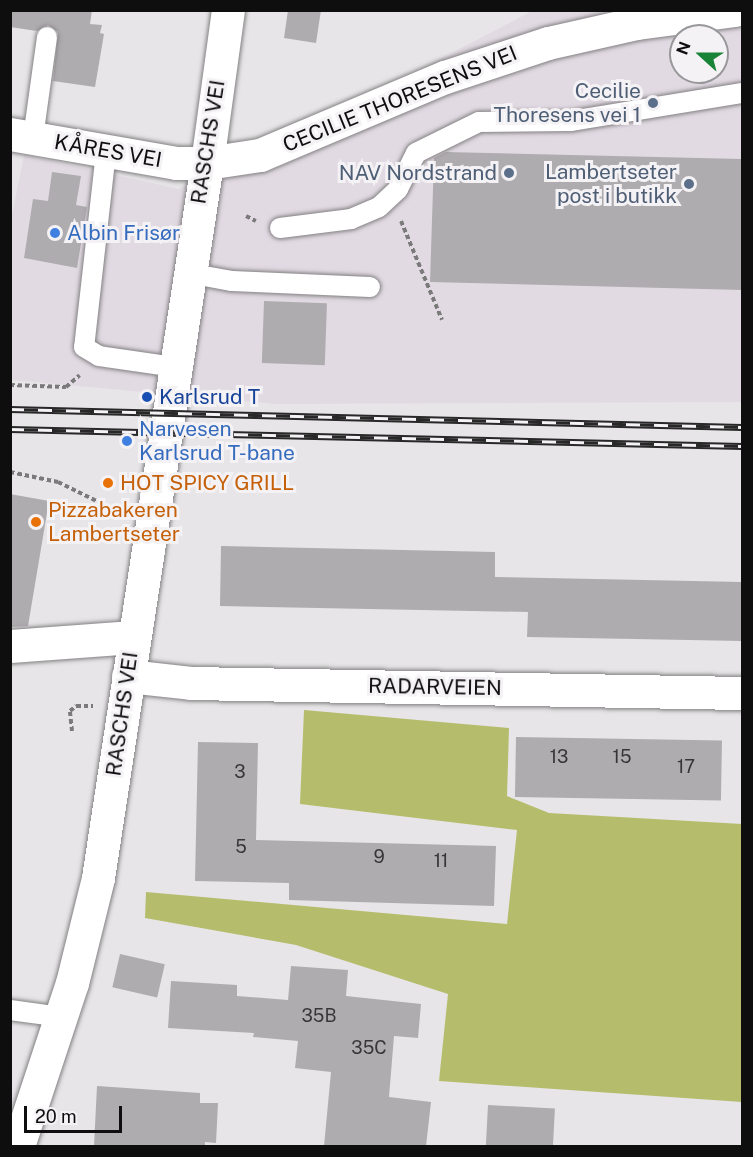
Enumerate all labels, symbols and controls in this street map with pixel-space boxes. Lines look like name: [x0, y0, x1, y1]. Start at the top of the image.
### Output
north arrow: [669, 24, 729, 84]
text: N: [672, 39, 695, 57]
street label: CECILIE THORESENS VEI: [279, 40, 521, 158]
street label: RASCHS VEI: [186, 78, 230, 206]
place label: Cecilie Thoresens vei 1: [493, 78, 641, 128]
marker: Cecilie Thoresens vei 1: [646, 96, 660, 110]
street label: KÅRES VEI: [52, 129, 164, 173]
place label: Lambertseter post i butikk: [545, 159, 677, 209]
place label: NAV Nordstrand: [339, 160, 497, 186]
marker: NAV Nordstrand: [502, 166, 516, 180]
marker: Lambertseter post i butikk: [682, 177, 696, 191]
place label: Albin Frisør: [67, 220, 180, 246]
marker: Albin Frisør: [48, 226, 62, 240]
place label: Karlsrud T: [159, 384, 260, 410]
marker: Karlsrud T: [140, 390, 154, 404]
place label: Narvesen Karlsrud T-bane: [139, 416, 295, 466]
marker: Narvesen Karlsrud T-bane: [120, 434, 134, 448]
place label: HOT SPICY GRILL: [120, 470, 294, 496]
marker: HOT SPICY GRILL: [101, 476, 115, 490]
place label: Pizzabakeren Lambertseter: [48, 497, 180, 547]
marker: Pizzabakeren Lambertseter: [29, 515, 43, 529]
street label: RASCHS VEI: [101, 650, 143, 778]
street label: RADARVEIEN: [368, 673, 502, 701]
house number: 13: [550, 746, 568, 768]
house number: 15: [613, 746, 631, 768]
house number: 17: [677, 756, 695, 778]
house number: 3: [234, 761, 246, 783]
house number: 5: [235, 836, 247, 858]
house number: 9: [373, 846, 385, 868]
house number: 11: [434, 850, 448, 872]
house number: 35B: [302, 1005, 336, 1027]
house number: 35C: [351, 1037, 387, 1059]
scale bar: [27, 1094, 124, 1132]
text: 20 m: [35, 1106, 77, 1127]

